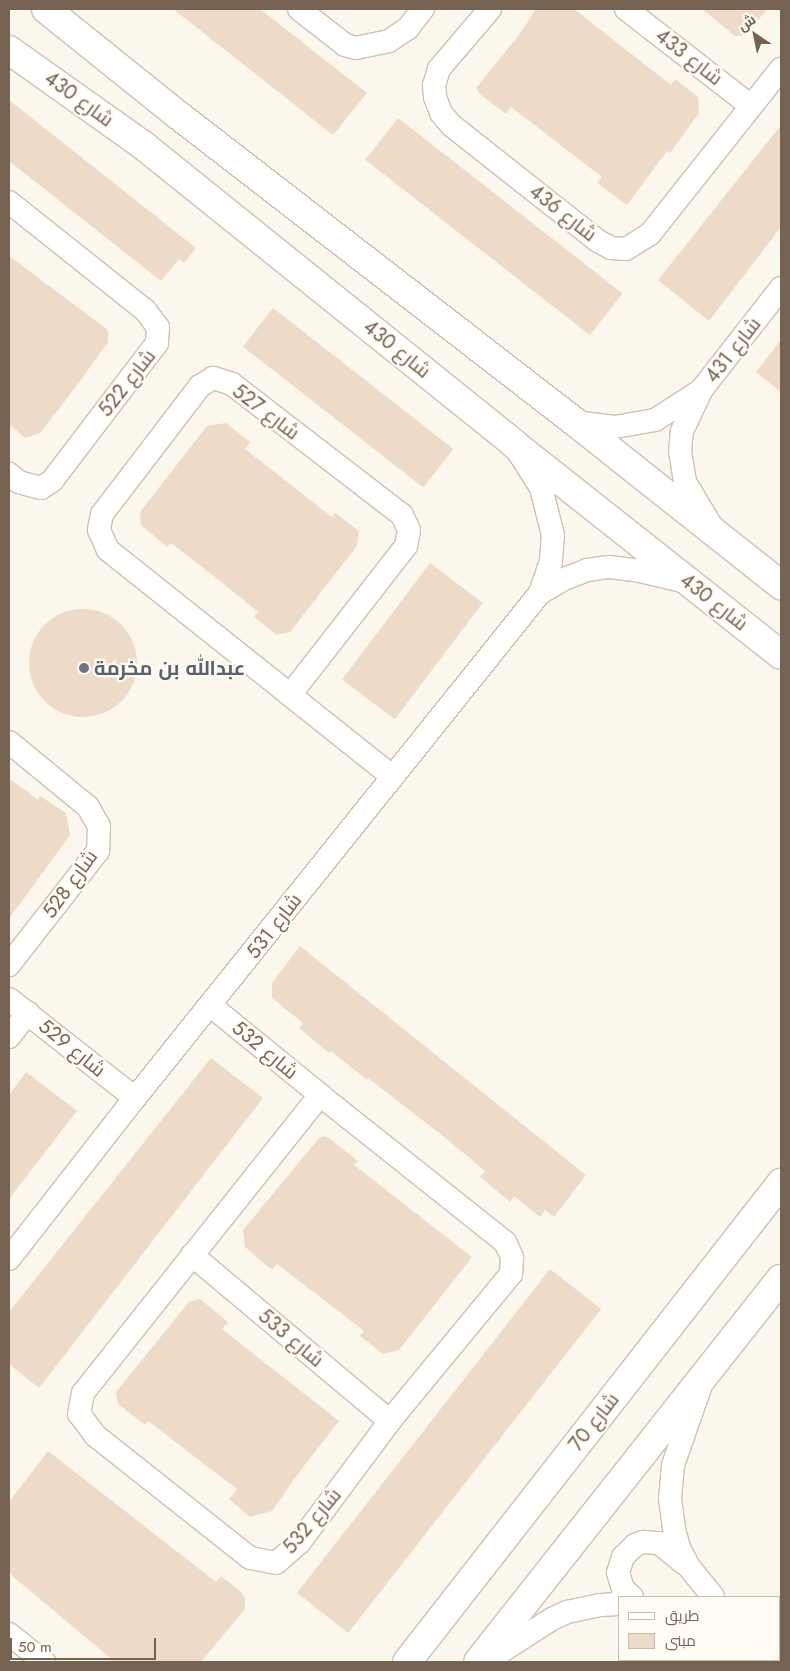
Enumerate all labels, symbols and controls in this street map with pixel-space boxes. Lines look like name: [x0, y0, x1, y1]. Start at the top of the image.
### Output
text: ش: [734, 9, 760, 36]
north arrow: [730, 10, 780, 60]
street label: شارع 433: [651, 23, 727, 91]
street label: شارع 430: [40, 66, 118, 132]
street label: شارع 436: [525, 179, 601, 247]
street label: شارع 431: [700, 313, 766, 387]
street label: شارع 430: [359, 315, 435, 383]
street label: شارع 522: [93, 345, 161, 421]
street label: شارع 527: [228, 379, 304, 445]
street label: شارع 430: [675, 568, 753, 636]
place label: عبدالله بن مخرمة: [94, 656, 245, 680]
marker: عبدالله بن مخرمة: [78, 662, 90, 674]
street label: شارع 528: [37, 845, 103, 923]
street label: شارع 531: [241, 889, 307, 963]
street label: شارع 529: [34, 1014, 110, 1082]
street label: شارع 532: [227, 1016, 303, 1084]
street label: شارع 533: [253, 1304, 329, 1372]
street label: شارع 70: [564, 1388, 624, 1456]
street label: شارع 532: [278, 1483, 346, 1559]
legend: [618, 1596, 780, 1661]
text: طريق: [665, 1605, 699, 1627]
scale bar: [12, 1628, 159, 1660]
text: مبنى: [665, 1630, 696, 1652]
text: 50 m: [18, 1636, 52, 1658]

